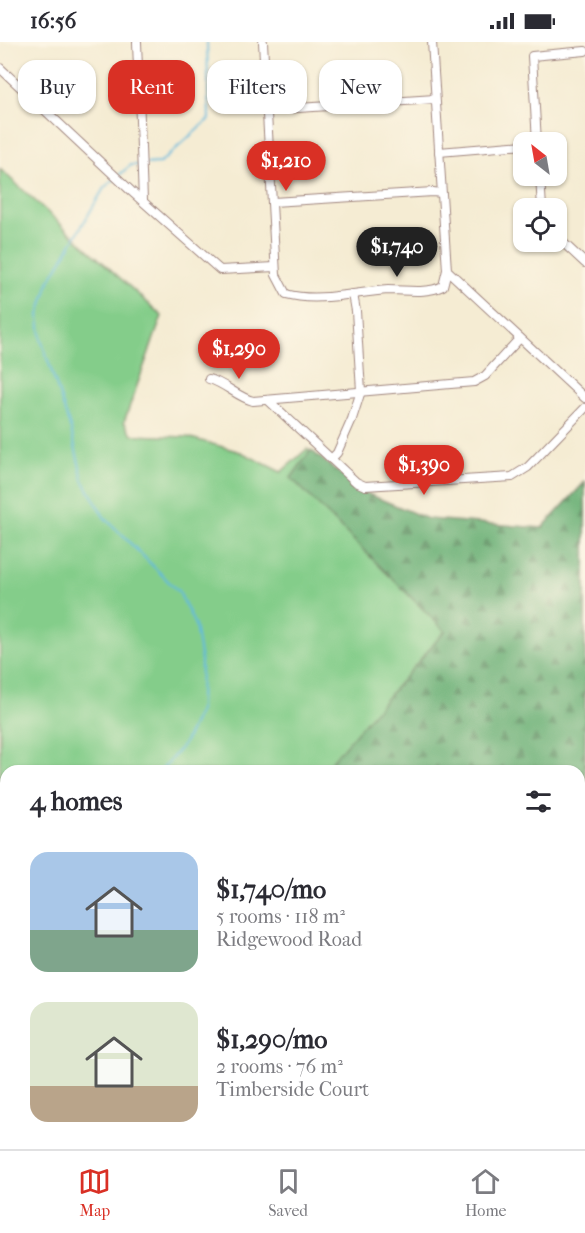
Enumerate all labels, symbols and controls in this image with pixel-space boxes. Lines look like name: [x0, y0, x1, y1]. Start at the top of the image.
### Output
text: 16:56: [30, 8, 76, 34]
chip: Buy: [18, 60, 96, 114]
chip: Rent: [108, 60, 195, 114]
chip: Filters: [207, 60, 307, 114]
chip: New: [319, 60, 402, 114]
north arrow: [513, 132, 567, 186]
map controls: [513, 132, 567, 252]
pin: $1,210: [237, 141, 335, 192]
text: $1,210: [261, 149, 311, 172]
button: locate: [513, 198, 567, 252]
pin: $1,740: [348, 227, 446, 278]
text: $1,740: [370, 235, 424, 258]
pin: $1,290: [190, 329, 288, 380]
text: $1,290: [212, 337, 266, 360]
pin: $1,390: [375, 445, 473, 496]
text: $1,390: [398, 453, 450, 476]
icon: filters: [522, 785, 555, 818]
text: 4 homes: [30, 786, 122, 817]
text: $1,740/mo: [216, 874, 326, 905]
icon: home: [78, 876, 150, 948]
text: 5 rooms · 118 m²: [216, 905, 345, 928]
text: Ridgewood Road: [216, 928, 362, 951]
text: $1,290/mo: [216, 1024, 327, 1055]
icon: home: [78, 1026, 150, 1098]
text: 2 rooms · 76 m²: [216, 1055, 343, 1078]
text: Timberside Court: [216, 1078, 369, 1101]
tab: Map: [78, 1165, 111, 1220]
tab: Saved: [268, 1165, 308, 1220]
tab: Home: [465, 1165, 507, 1220]

